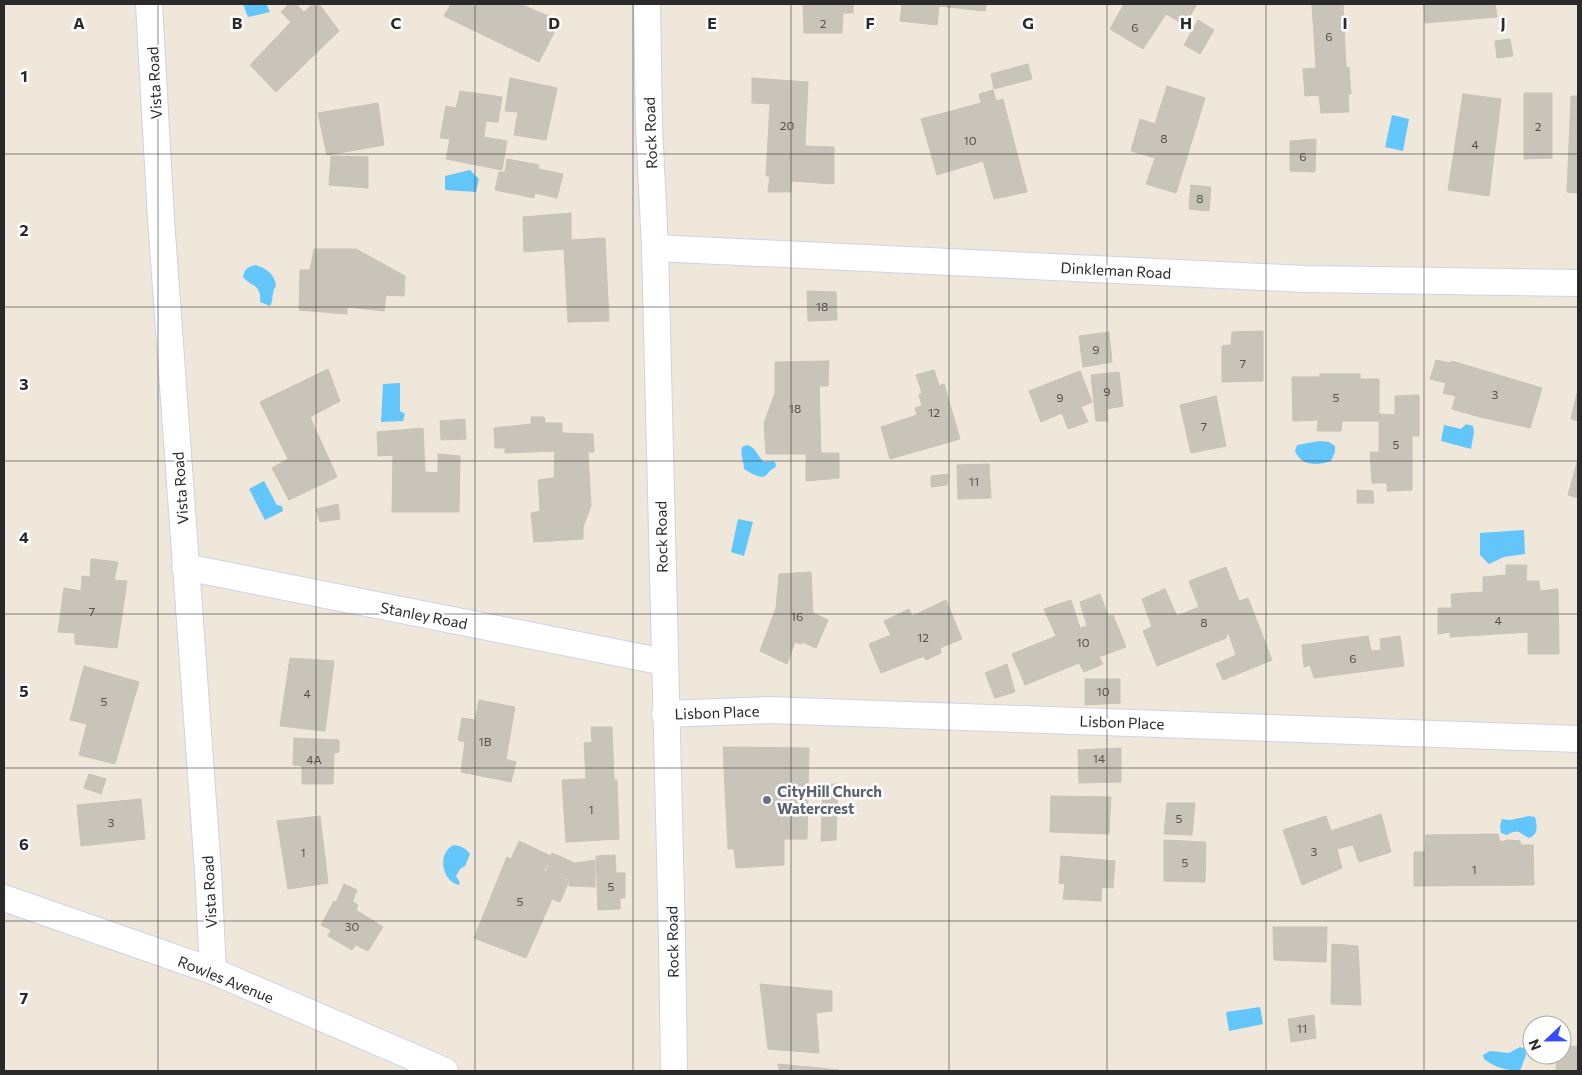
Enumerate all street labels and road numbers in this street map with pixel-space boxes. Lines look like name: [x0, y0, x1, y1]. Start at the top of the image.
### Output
street label: Vista Road: [143, 46, 165, 120]
street label: Rock Road: [640, 97, 660, 169]
street label: Dinkleman Road: [1060, 258, 1172, 282]
street label: Vista Road: [168, 451, 192, 525]
street label: Rock Road: [651, 501, 671, 573]
street label: Stanley Road: [379, 598, 469, 632]
street label: Lisbon Place: [674, 702, 760, 722]
street label: Lisbon Place: [1079, 712, 1165, 732]
street label: Vista Road: [198, 855, 220, 929]
street label: Rock Road: [662, 906, 682, 978]
street label: Rowles Avenue: [175, 952, 277, 1006]

